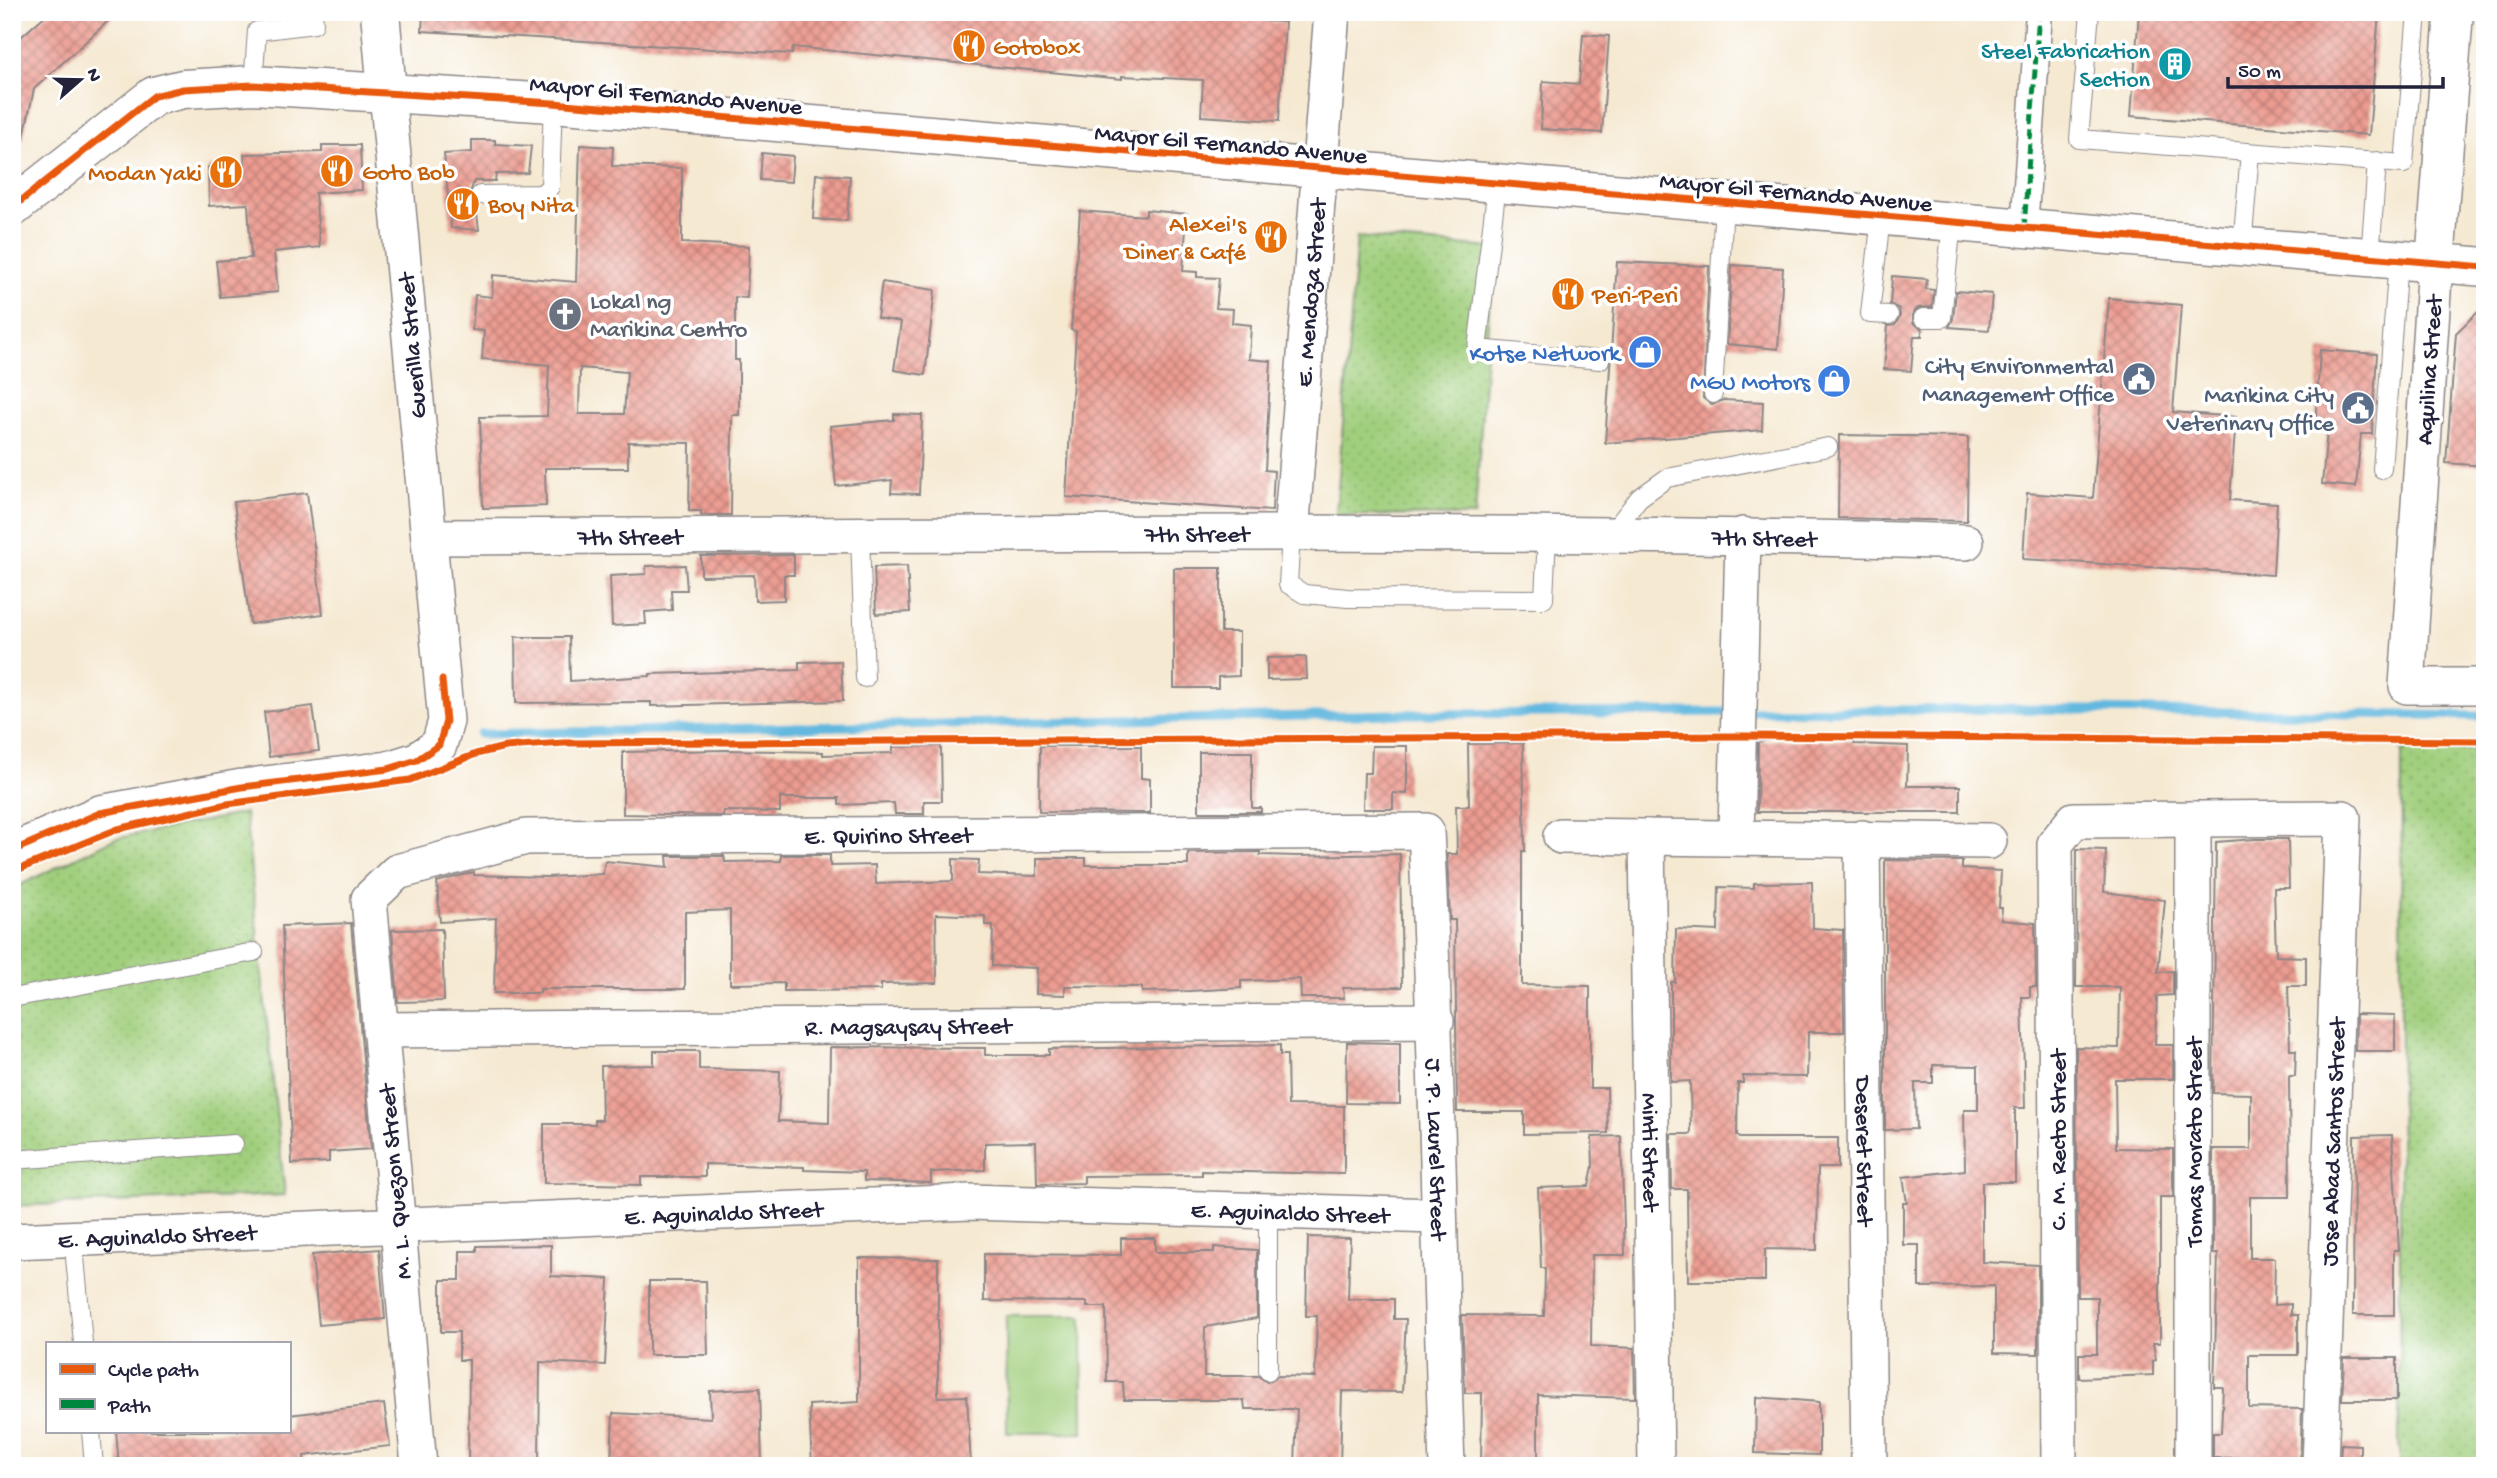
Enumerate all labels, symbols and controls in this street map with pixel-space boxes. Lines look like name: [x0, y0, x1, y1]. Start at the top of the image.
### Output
restaurant icon: Gotobox: [950, 27, 988, 65]
place label: Gotobox: [993, 35, 1081, 64]
place label: Steel Fabrication Section: [1981, 39, 2151, 96]
building icon: Steel Fabrication Section: [2156, 45, 2194, 83]
north arrow: [46, 46, 116, 116]
scale bar: [2228, 46, 2443, 90]
text: 50 m: [2238, 61, 2281, 86]
text: N: [80, 66, 106, 85]
street label: Mayor Gil Fernando Avenue: [528, 71, 804, 124]
street label: Mayor Gil Fernando Avenue: [1093, 120, 1369, 173]
restaurant icon: Goto Bob: [318, 152, 356, 190]
restaurant icon: Modan Yaki: [207, 153, 245, 191]
place label: Goto Bob: [362, 160, 455, 189]
place label: Modan Yaki: [88, 161, 202, 190]
street label: Mayor Gil Fernando Avenue: [1658, 168, 1934, 221]
restaurant icon: Boy Nita: [444, 185, 482, 223]
place label: Boy Nita: [487, 193, 575, 222]
street label: E. Mendoza Street: [1292, 196, 1335, 388]
place label: Alexei's Diner & Café: [1122, 212, 1247, 269]
restaurant icon: Alexei's Diner & Café: [1252, 218, 1290, 256]
street label: Guerilla Street: [393, 269, 435, 420]
restaurant icon: Peri-Peri: [1549, 275, 1587, 313]
place label: Peri-Peri: [1591, 283, 1678, 312]
place label: Lokal ng Marikina Centro: [590, 289, 748, 346]
street label: Aquilina Street: [2412, 292, 2451, 446]
church icon: Lokal ng Marikina Centro: [546, 295, 584, 333]
shop icon: Kotse Network: [1626, 333, 1664, 371]
place label: Kotse Network: [1470, 341, 1622, 370]
place label: City Environmental Management Office: [1922, 354, 2115, 411]
public building icon: City Environmental Management Office: [2120, 360, 2158, 398]
shop icon: MGU Motors: [1815, 362, 1853, 400]
place label: MGU Motors: [1690, 370, 1811, 399]
place label: Marikina City Veterinary Office: [2166, 383, 2335, 440]
public building icon: Marikina City Veterinary Office: [2339, 389, 2377, 427]
street label: 7th Street: [1144, 522, 1252, 551]
street label: 7th Street: [576, 525, 685, 554]
street label: 7th Street: [1710, 525, 1819, 556]
street label: E. Quirino Street: [804, 823, 975, 853]
street label: R. Magsaysay Street: [804, 1014, 1014, 1044]
street label: Jose Abad Santos Street: [2317, 1015, 2354, 1267]
street label: Tomas Morato Street: [2182, 1035, 2211, 1249]
street label: C. M. Recto Street: [2046, 1047, 2075, 1231]
street label: J. P. Laurel Street: [1417, 1058, 1451, 1242]
street label: Deseret Street: [1847, 1074, 1877, 1228]
street label: M. L. Quezon Street: [374, 1081, 420, 1280]
street label: Minti Street: [1633, 1093, 1663, 1213]
street label: E. Aguinaldo Street: [624, 1197, 826, 1234]
street label: E. Aguinaldo Street: [1190, 1198, 1392, 1233]
street label: E. Aguinaldo Street: [57, 1220, 259, 1257]
legend: [46, 1342, 290, 1432]
text: Cycle path: [108, 1360, 199, 1385]
text: Path: [107, 1396, 151, 1421]

